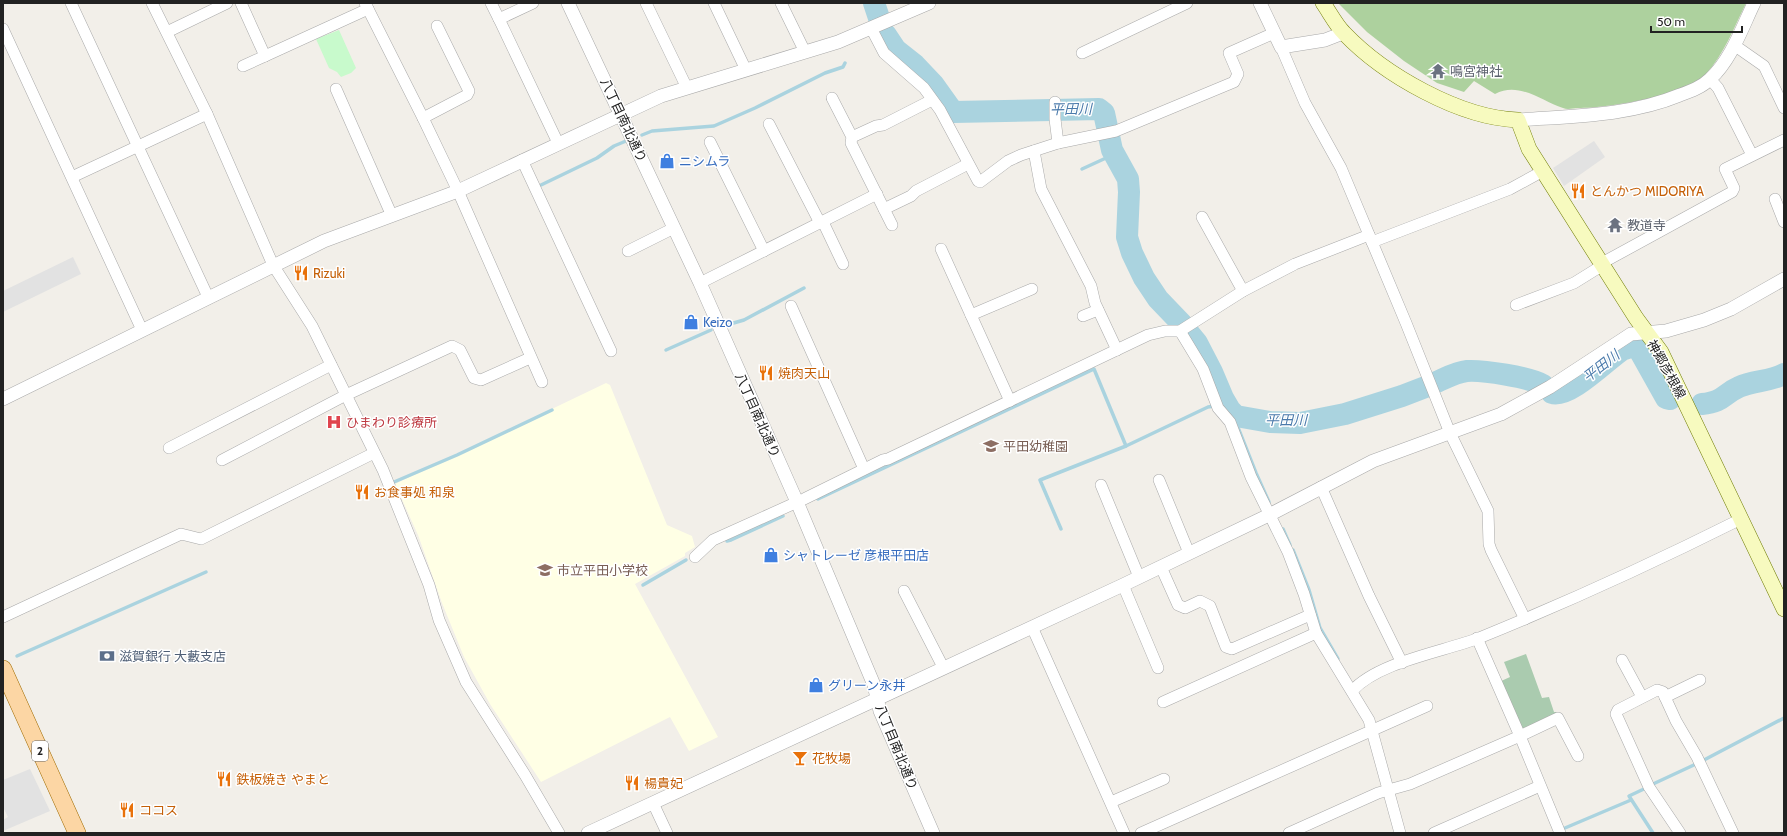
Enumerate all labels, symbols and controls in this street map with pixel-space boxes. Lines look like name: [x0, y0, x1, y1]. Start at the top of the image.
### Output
scale bar: [1651, 8, 1742, 34]
text: 50 m: [1657, 14, 1685, 29]
temple icon: 鳴宮神社: [1429, 62, 1447, 80]
place label: 鳴宮神社: [1450, 63, 1502, 79]
street label: 八丁目南北通り: [598, 75, 650, 165]
water label: 平田川: [1050, 100, 1094, 118]
shop icon: ニシムラ: [658, 152, 676, 170]
place label: ニシムラ: [679, 153, 730, 169]
restaurant icon: とんかつ MIDORIYA: [1569, 182, 1587, 200]
place label: とんかつ MIDORIYA: [1590, 183, 1704, 199]
temple icon: 教道寺: [1606, 216, 1624, 234]
place label: 教道寺: [1627, 217, 1666, 233]
restaurant icon: Rizuki: [292, 264, 310, 282]
place label: Rizuki: [313, 265, 345, 281]
shop icon: Keizo: [682, 313, 700, 331]
place label: Keizo: [703, 314, 732, 330]
street label: 神郷彦根線: [1644, 337, 1690, 401]
water label: 平田川: [1579, 345, 1625, 386]
restaurant icon: 焼肉天山: [757, 364, 775, 382]
place label: 焼肉天山: [778, 365, 830, 381]
street label: 八丁目南北通り: [732, 370, 784, 460]
water label: 平田川: [1265, 411, 1309, 429]
hospital icon: ひまわり診療所: [325, 413, 343, 431]
place label: ひまわり診療所: [346, 414, 437, 430]
school or university icon: 平田幼稚園: [982, 437, 1000, 455]
place label: 平田幼稚園: [1003, 438, 1068, 454]
restaurant icon: お食事処 和泉: [353, 483, 371, 501]
place label: お食事処 和泉: [374, 484, 455, 500]
shop icon: シャトレーゼ 彦根平田店: [762, 546, 780, 564]
place label: シャトレーゼ 彦根平田店: [783, 547, 929, 563]
school or university icon: 市立平田小学校: [536, 561, 554, 579]
place label: 市立平田小学校: [557, 562, 648, 578]
bank icon: 滋賀銀行 大藪支店: [98, 647, 116, 665]
place label: 滋賀銀行 大藪支店: [119, 648, 226, 664]
shop icon: グリーン永井: [807, 676, 825, 694]
place label: グリーン永井: [828, 677, 905, 693]
street label: 八丁目南北通り: [873, 702, 921, 792]
road number: 2: [32, 741, 48, 761]
bar icon: 花牧場: [791, 749, 809, 767]
place label: 花牧場: [812, 750, 851, 766]
restaurant icon: 鉄板焼き やまと: [215, 770, 233, 788]
place label: 鉄板焼き やまと: [236, 771, 330, 787]
restaurant icon: 楊貴妃: [623, 774, 641, 792]
place label: 楊貴妃: [644, 775, 683, 791]
restaurant icon: ココス: [118, 801, 136, 819]
place label: ココス: [139, 802, 178, 818]

